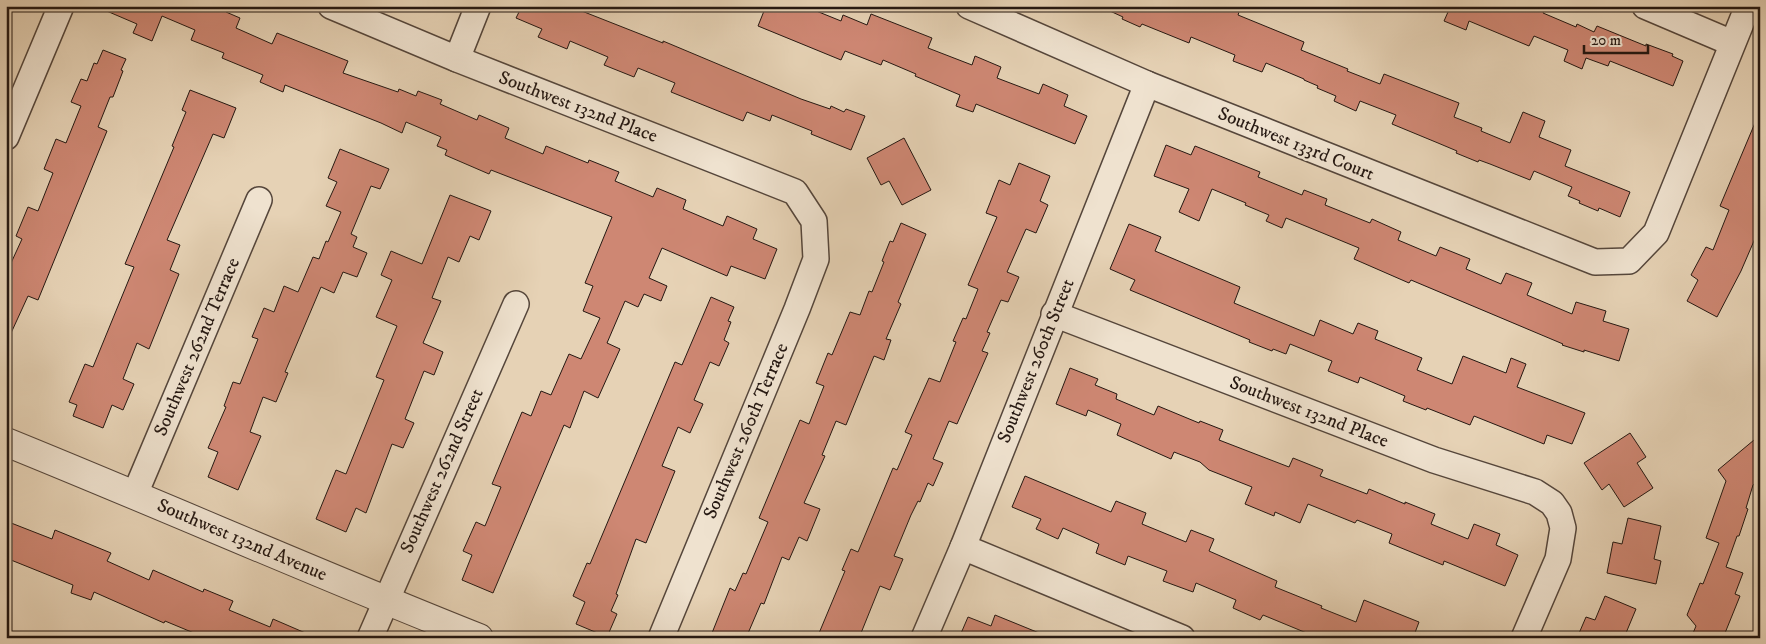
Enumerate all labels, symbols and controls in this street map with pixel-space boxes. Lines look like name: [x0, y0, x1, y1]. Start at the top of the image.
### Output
scale bar: [1584, 22, 1647, 54]
text: 20 m: [1591, 31, 1621, 50]
street label: Southwest 132nd Place: [495, 66, 661, 148]
street label: Southwest 133rd Court: [1214, 102, 1378, 186]
street label: Southwest 262nd Terrace: [149, 254, 245, 440]
street label: Southwest 260th Street: [992, 275, 1080, 447]
street label: Southwest 260th Terrace: [698, 339, 794, 522]
street label: Southwest 132nd Place: [1226, 371, 1392, 453]
street label: Southwest 262nd Street: [395, 385, 489, 557]
street label: Southwest 132nd Avenue: [154, 494, 331, 586]

